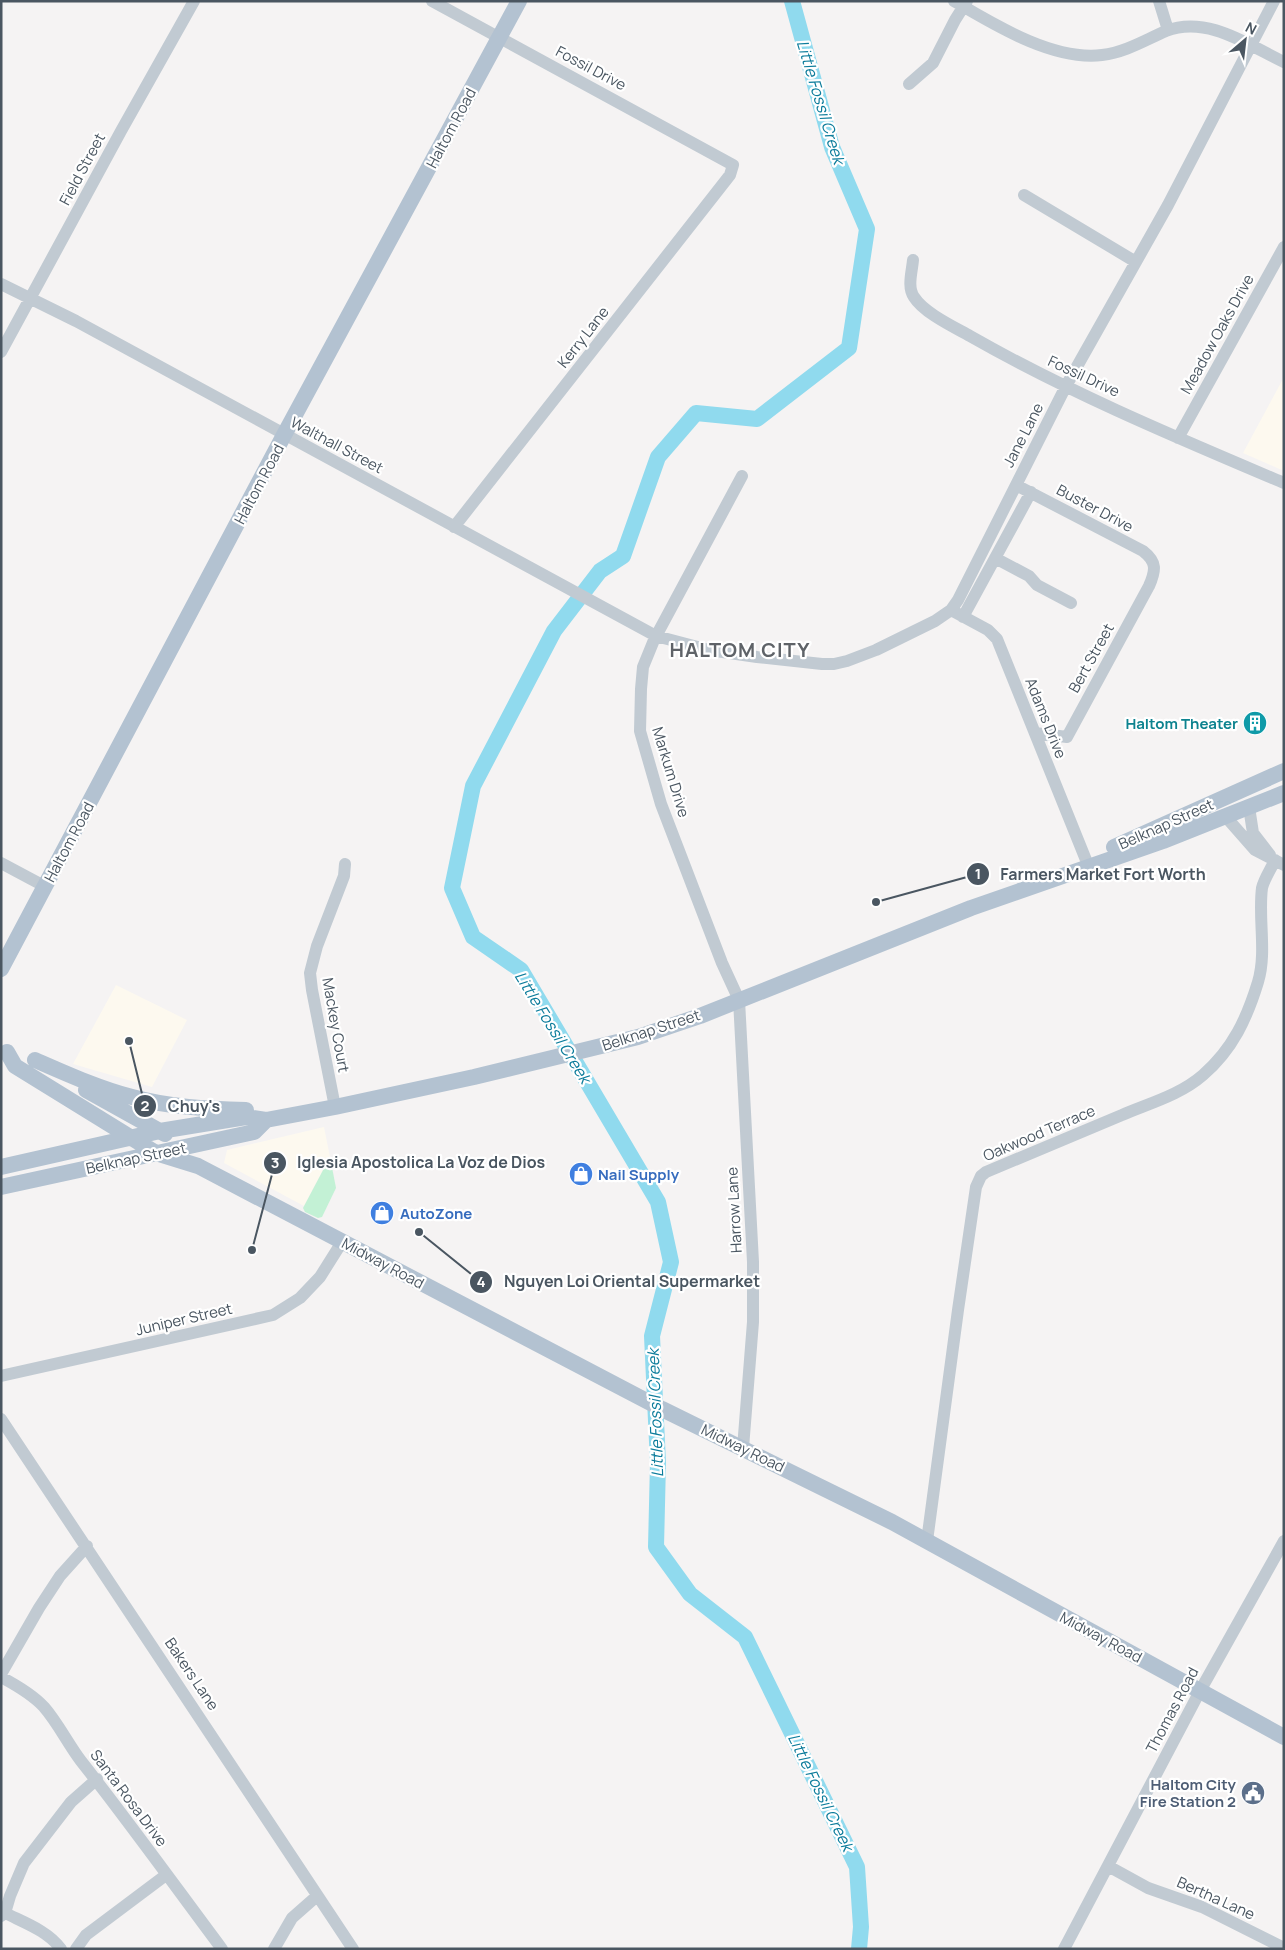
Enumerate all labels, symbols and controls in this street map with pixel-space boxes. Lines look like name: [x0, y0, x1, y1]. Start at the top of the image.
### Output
north arrow: [1220, 15, 1270, 65]
text: N: [1242, 17, 1260, 39]
water label: Little Fossil Creek: [792, 37, 851, 169]
street label: Fossil Drive: [552, 41, 630, 95]
street label: Haltom Road: [421, 84, 481, 172]
street label: Field Street: [54, 129, 110, 209]
street label: Meadow Oaks Drive: [1175, 270, 1259, 398]
street label: Kerry Lane: [552, 302, 614, 372]
street label: Fossil Drive: [1045, 350, 1124, 402]
street label: Jane Lane: [998, 399, 1048, 471]
street label: Walthall Street: [287, 412, 387, 478]
street label: Haltom Road: [229, 440, 289, 528]
street label: Buster Drive: [1053, 479, 1137, 537]
street label: Bert Street: [1063, 619, 1119, 697]
district label: HALTOM CITY: [669, 636, 811, 663]
street label: Adams Drive: [1020, 674, 1072, 762]
building icon: Haltom Theater: [1242, 710, 1268, 736]
place label: Haltom Theater: [1125, 713, 1238, 734]
street label: Markum Drive: [647, 724, 695, 820]
street label: Belknap Street: [1115, 794, 1217, 854]
street label: Haltom Road: [39, 798, 99, 886]
callout: Farmers Market Fort Worth: [965, 859, 1216, 890]
text: 1: [975, 863, 981, 884]
text: Farmers Market Fort Worth: [1000, 863, 1206, 885]
water label: Little Fossil Creek: [510, 967, 597, 1089]
street label: Mackey Court: [317, 976, 355, 1074]
street label: Belknap Street: [599, 1004, 703, 1056]
callout: Chuy's: [133, 1091, 230, 1122]
text: 2: [141, 1095, 150, 1116]
text: Chuy's: [168, 1095, 220, 1117]
street label: Oakwood Terrace: [980, 1100, 1098, 1166]
street label: Belknap Street: [84, 1137, 188, 1179]
callout: Iglesia Apostolica La Voz de Dios: [262, 1147, 555, 1178]
text: Iglesia Apostolica La Voz de Dios: [297, 1151, 545, 1173]
text: 3: [271, 1152, 279, 1173]
shop icon: Nail Supply: [568, 1161, 594, 1187]
place label: Nail Supply: [598, 1164, 680, 1185]
street label: Harrow Lane: [721, 1166, 747, 1253]
shop icon: AutoZone: [369, 1200, 395, 1226]
place label: AutoZone: [400, 1203, 472, 1224]
street label: Midway Road: [338, 1233, 428, 1293]
callout: Nguyen Loi Oriental Supermarket: [469, 1266, 770, 1297]
text: Nguyen Loi Oriental Supermarket: [504, 1270, 760, 1292]
text: 4: [476, 1271, 486, 1292]
street label: Juniper Street: [134, 1298, 234, 1340]
water label: Little Fossil Creek: [642, 1346, 668, 1478]
street label: Midway Road: [698, 1419, 788, 1477]
street label: Midway Road: [1056, 1607, 1146, 1667]
street label: Bakers Lane: [160, 1634, 224, 1715]
street label: Thomas Road: [1141, 1663, 1203, 1757]
water label: Little Fossil Creek: [783, 1729, 860, 1856]
street label: Santa Rosa Drive: [86, 1745, 173, 1851]
place label: Haltom City Fire Station 2: [1140, 1774, 1237, 1812]
public building icon: Haltom City Fire Station 2: [1240, 1780, 1266, 1806]
street label: Bertha Lane: [1174, 1871, 1258, 1925]

